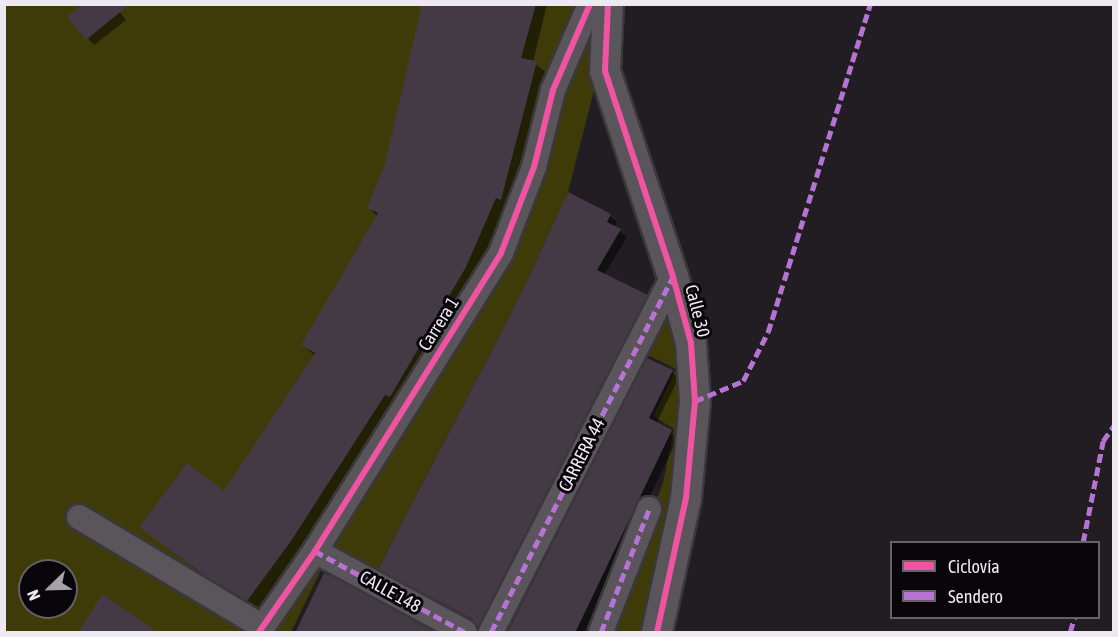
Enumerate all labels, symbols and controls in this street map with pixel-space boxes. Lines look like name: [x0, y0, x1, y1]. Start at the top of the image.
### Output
street label: Calle 30: [680, 282, 714, 340]
street label: Carrera 1: [414, 293, 464, 355]
street label: CARRERA 44: [554, 415, 610, 495]
legend: [890, 541, 1100, 619]
text: Ciclovía: [948, 556, 1000, 577]
north arrow: [18, 559, 78, 619]
street label: CALLE 148: [356, 566, 424, 618]
text: Sendero: [948, 586, 1003, 607]
text: N: [23, 587, 43, 603]

